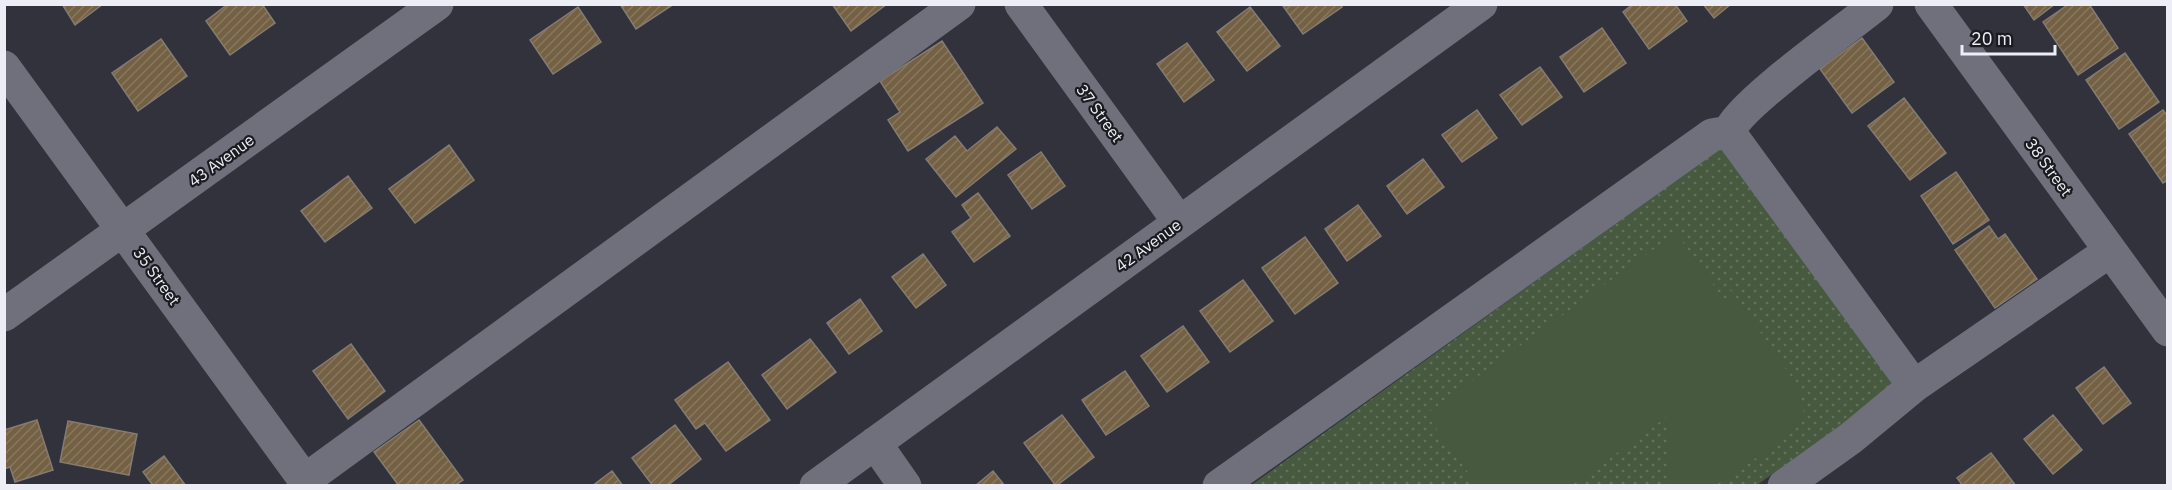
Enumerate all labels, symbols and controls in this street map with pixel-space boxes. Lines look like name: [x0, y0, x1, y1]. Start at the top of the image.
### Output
scale bar: [1962, 18, 2055, 56]
text: 20 m: [1971, 27, 2013, 50]
street label: 37 Street: [1072, 80, 1128, 146]
street label: 43 Avenue: [184, 129, 258, 191]
street label: 38 Street: [2021, 134, 2077, 200]
street label: 42 Avenue: [1111, 214, 1185, 276]
street label: 35 Street: [129, 243, 185, 309]

